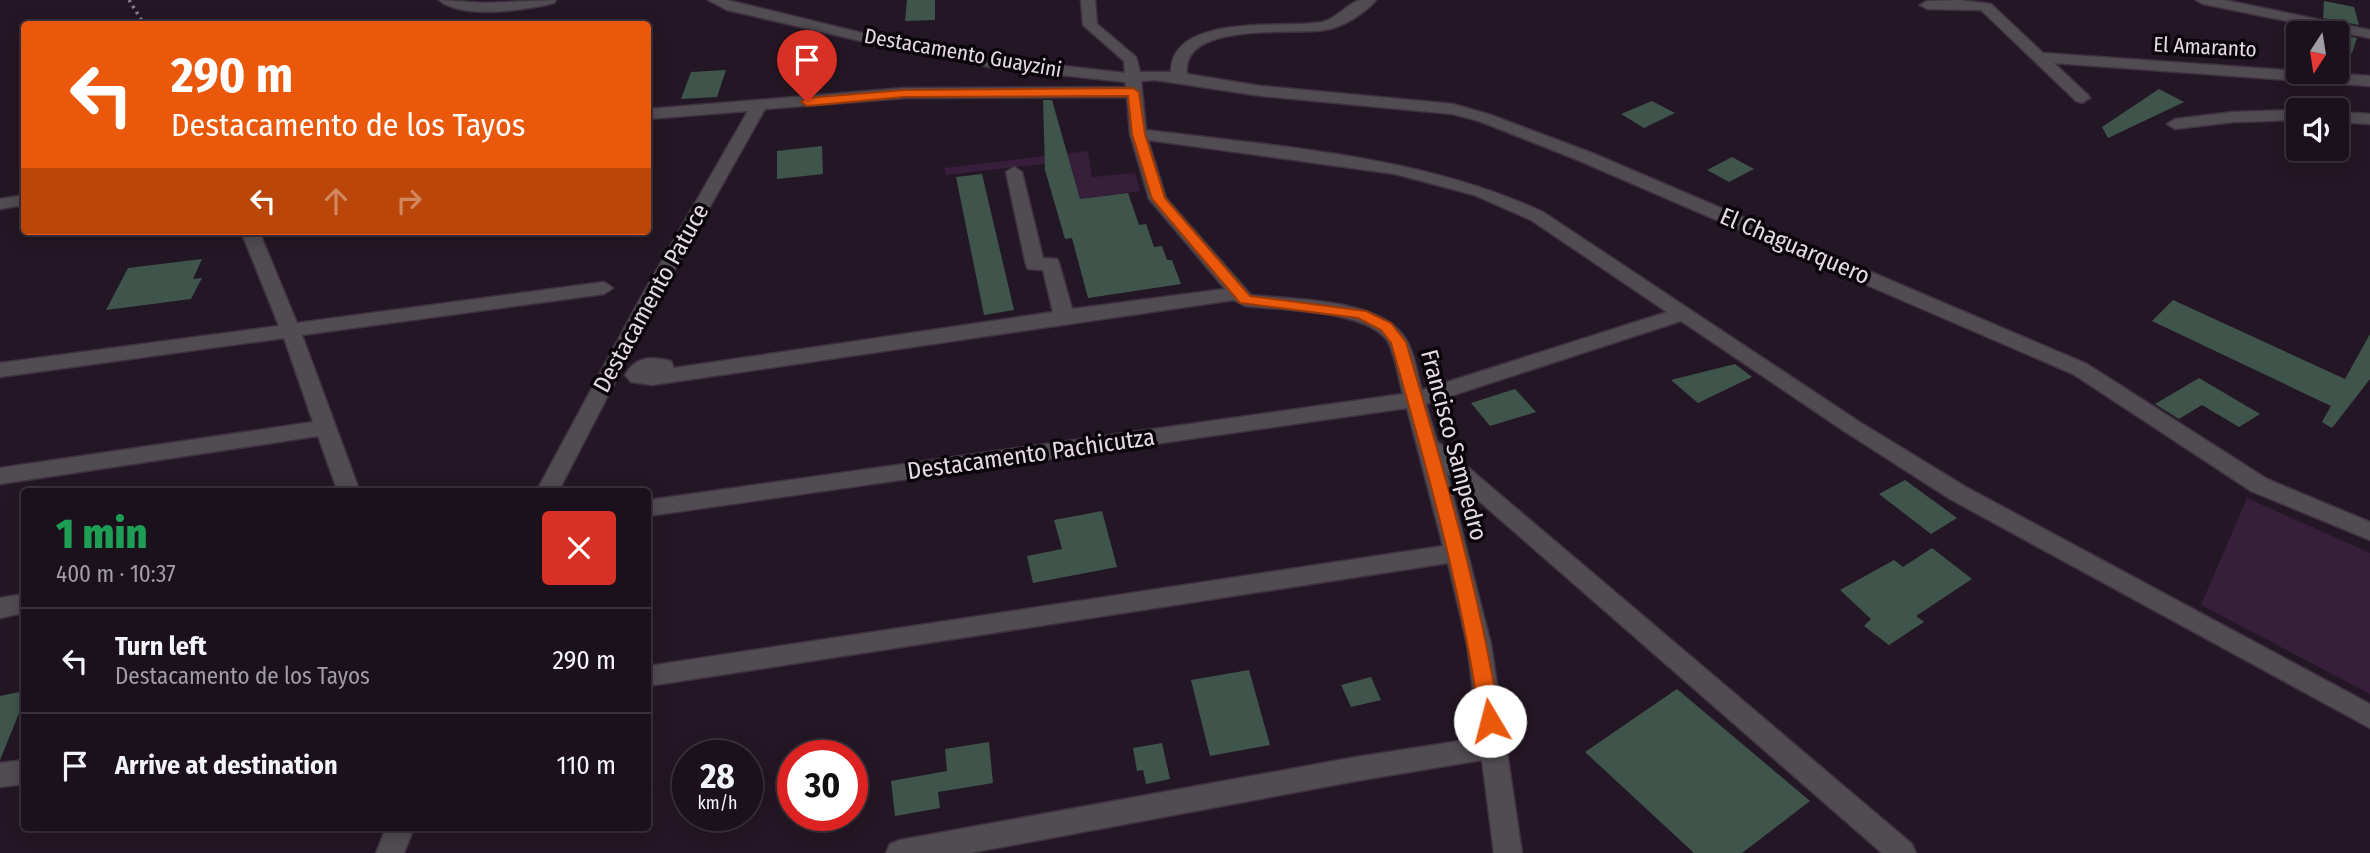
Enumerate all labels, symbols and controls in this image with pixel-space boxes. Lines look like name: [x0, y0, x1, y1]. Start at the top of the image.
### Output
north arrow: [2286, 21, 2348, 84]
map controls: [2286, 21, 2349, 161]
street label: Destacamento Guayzini: [862, 23, 1064, 83]
pin: [777, 30, 837, 102]
street label: El Amaranto: [2153, 31, 2257, 63]
icon: arrive: [788, 41, 826, 79]
text: 290 m: [171, 46, 293, 105]
icon: left: [56, 49, 147, 140]
button: sound: [2286, 98, 2349, 161]
text: Destacamento de los Tayos: [171, 106, 526, 144]
icon: left: [244, 182, 282, 220]
icon: ahead: [317, 182, 355, 220]
icon: right: [390, 182, 428, 220]
street label: Destacamento Patuce: [588, 199, 714, 397]
street label: El Chaguarquero: [1716, 202, 1874, 290]
street label: Francisco Sampedro: [1415, 347, 1493, 543]
street label: Destacamento Pachicutza: [906, 423, 1156, 485]
text: 1 min: [56, 509, 147, 559]
button: close: [542, 511, 616, 585]
text: 400 m · 10:37: [56, 560, 176, 588]
text: Turn left: [115, 631, 207, 662]
icon: left: [56, 642, 94, 680]
text: 290 m: [552, 645, 616, 676]
text: Destacamento de los Tayos: [115, 662, 370, 690]
position arrow: [1453, 684, 1527, 758]
speed limit sign: 30: [777, 740, 868, 831]
icon: arrive: [56, 747, 94, 785]
text: Arrive at destination: [115, 750, 338, 781]
text: 110 m: [556, 750, 616, 781]
text: 28: [700, 755, 735, 797]
text: km/h: [697, 792, 738, 814]

